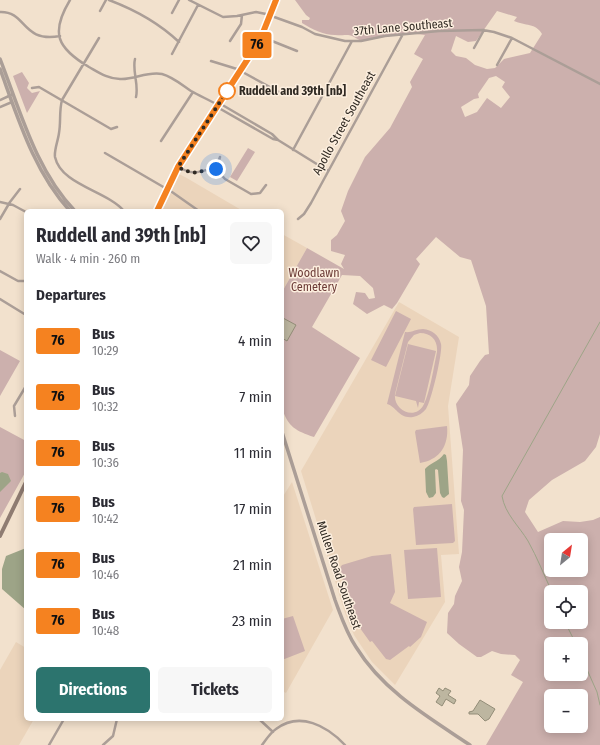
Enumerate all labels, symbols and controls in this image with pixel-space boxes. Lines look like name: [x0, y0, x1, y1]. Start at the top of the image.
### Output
street label: 37th Lane Southeast: [353, 16, 453, 38]
line badge: 76: [239, 32, 275, 58]
text: 76: [250, 36, 264, 53]
street label: Apollo Street Southeast: [310, 69, 378, 177]
marker: Ruddell and 39th [nb]: [218, 82, 236, 100]
place label: Ruddell and 39th [nb]: [239, 83, 347, 98]
your location: [206, 159, 226, 179]
button: heart: [230, 222, 272, 264]
text: Ruddell and 39th [nb]: [36, 224, 206, 247]
text: Walk · 4 min · 260 m: [36, 251, 140, 266]
park label: Woodlawn Cemetery: [288, 266, 340, 294]
text: Departures: [36, 286, 106, 304]
text: Bus: [92, 325, 115, 343]
text: 76: [51, 332, 65, 349]
text: 4 min: [238, 332, 272, 350]
text: 10:29: [92, 343, 119, 358]
text: Bus: [92, 381, 115, 399]
text: 76: [51, 388, 65, 405]
text: 7 min: [239, 388, 272, 406]
text: 10:32: [92, 399, 118, 414]
text: Bus: [92, 437, 115, 455]
text: 76: [51, 444, 65, 461]
text: 11 min: [234, 444, 272, 462]
text: 10:36: [92, 455, 119, 470]
text: Bus: [92, 493, 115, 511]
text: 76: [51, 500, 65, 517]
text: 17 min: [233, 500, 272, 518]
text: 10:42: [92, 511, 118, 526]
street label: Mullen Road Southeast: [314, 519, 364, 631]
north arrow: [544, 533, 588, 577]
map controls: [544, 533, 588, 733]
text: Bus: [92, 549, 115, 567]
text: 76: [51, 556, 65, 573]
text: 21 min: [233, 556, 272, 574]
text: 10:46: [92, 567, 119, 582]
button: locate: [544, 585, 588, 629]
text: Bus: [92, 605, 115, 623]
text: 76: [51, 612, 65, 629]
text: 23 min: [232, 612, 272, 630]
text: 10:48: [92, 623, 119, 638]
button: +: [544, 637, 588, 681]
button: Directions: [36, 667, 150, 713]
button: Tickets: [158, 667, 272, 713]
button: −: [544, 689, 588, 733]

